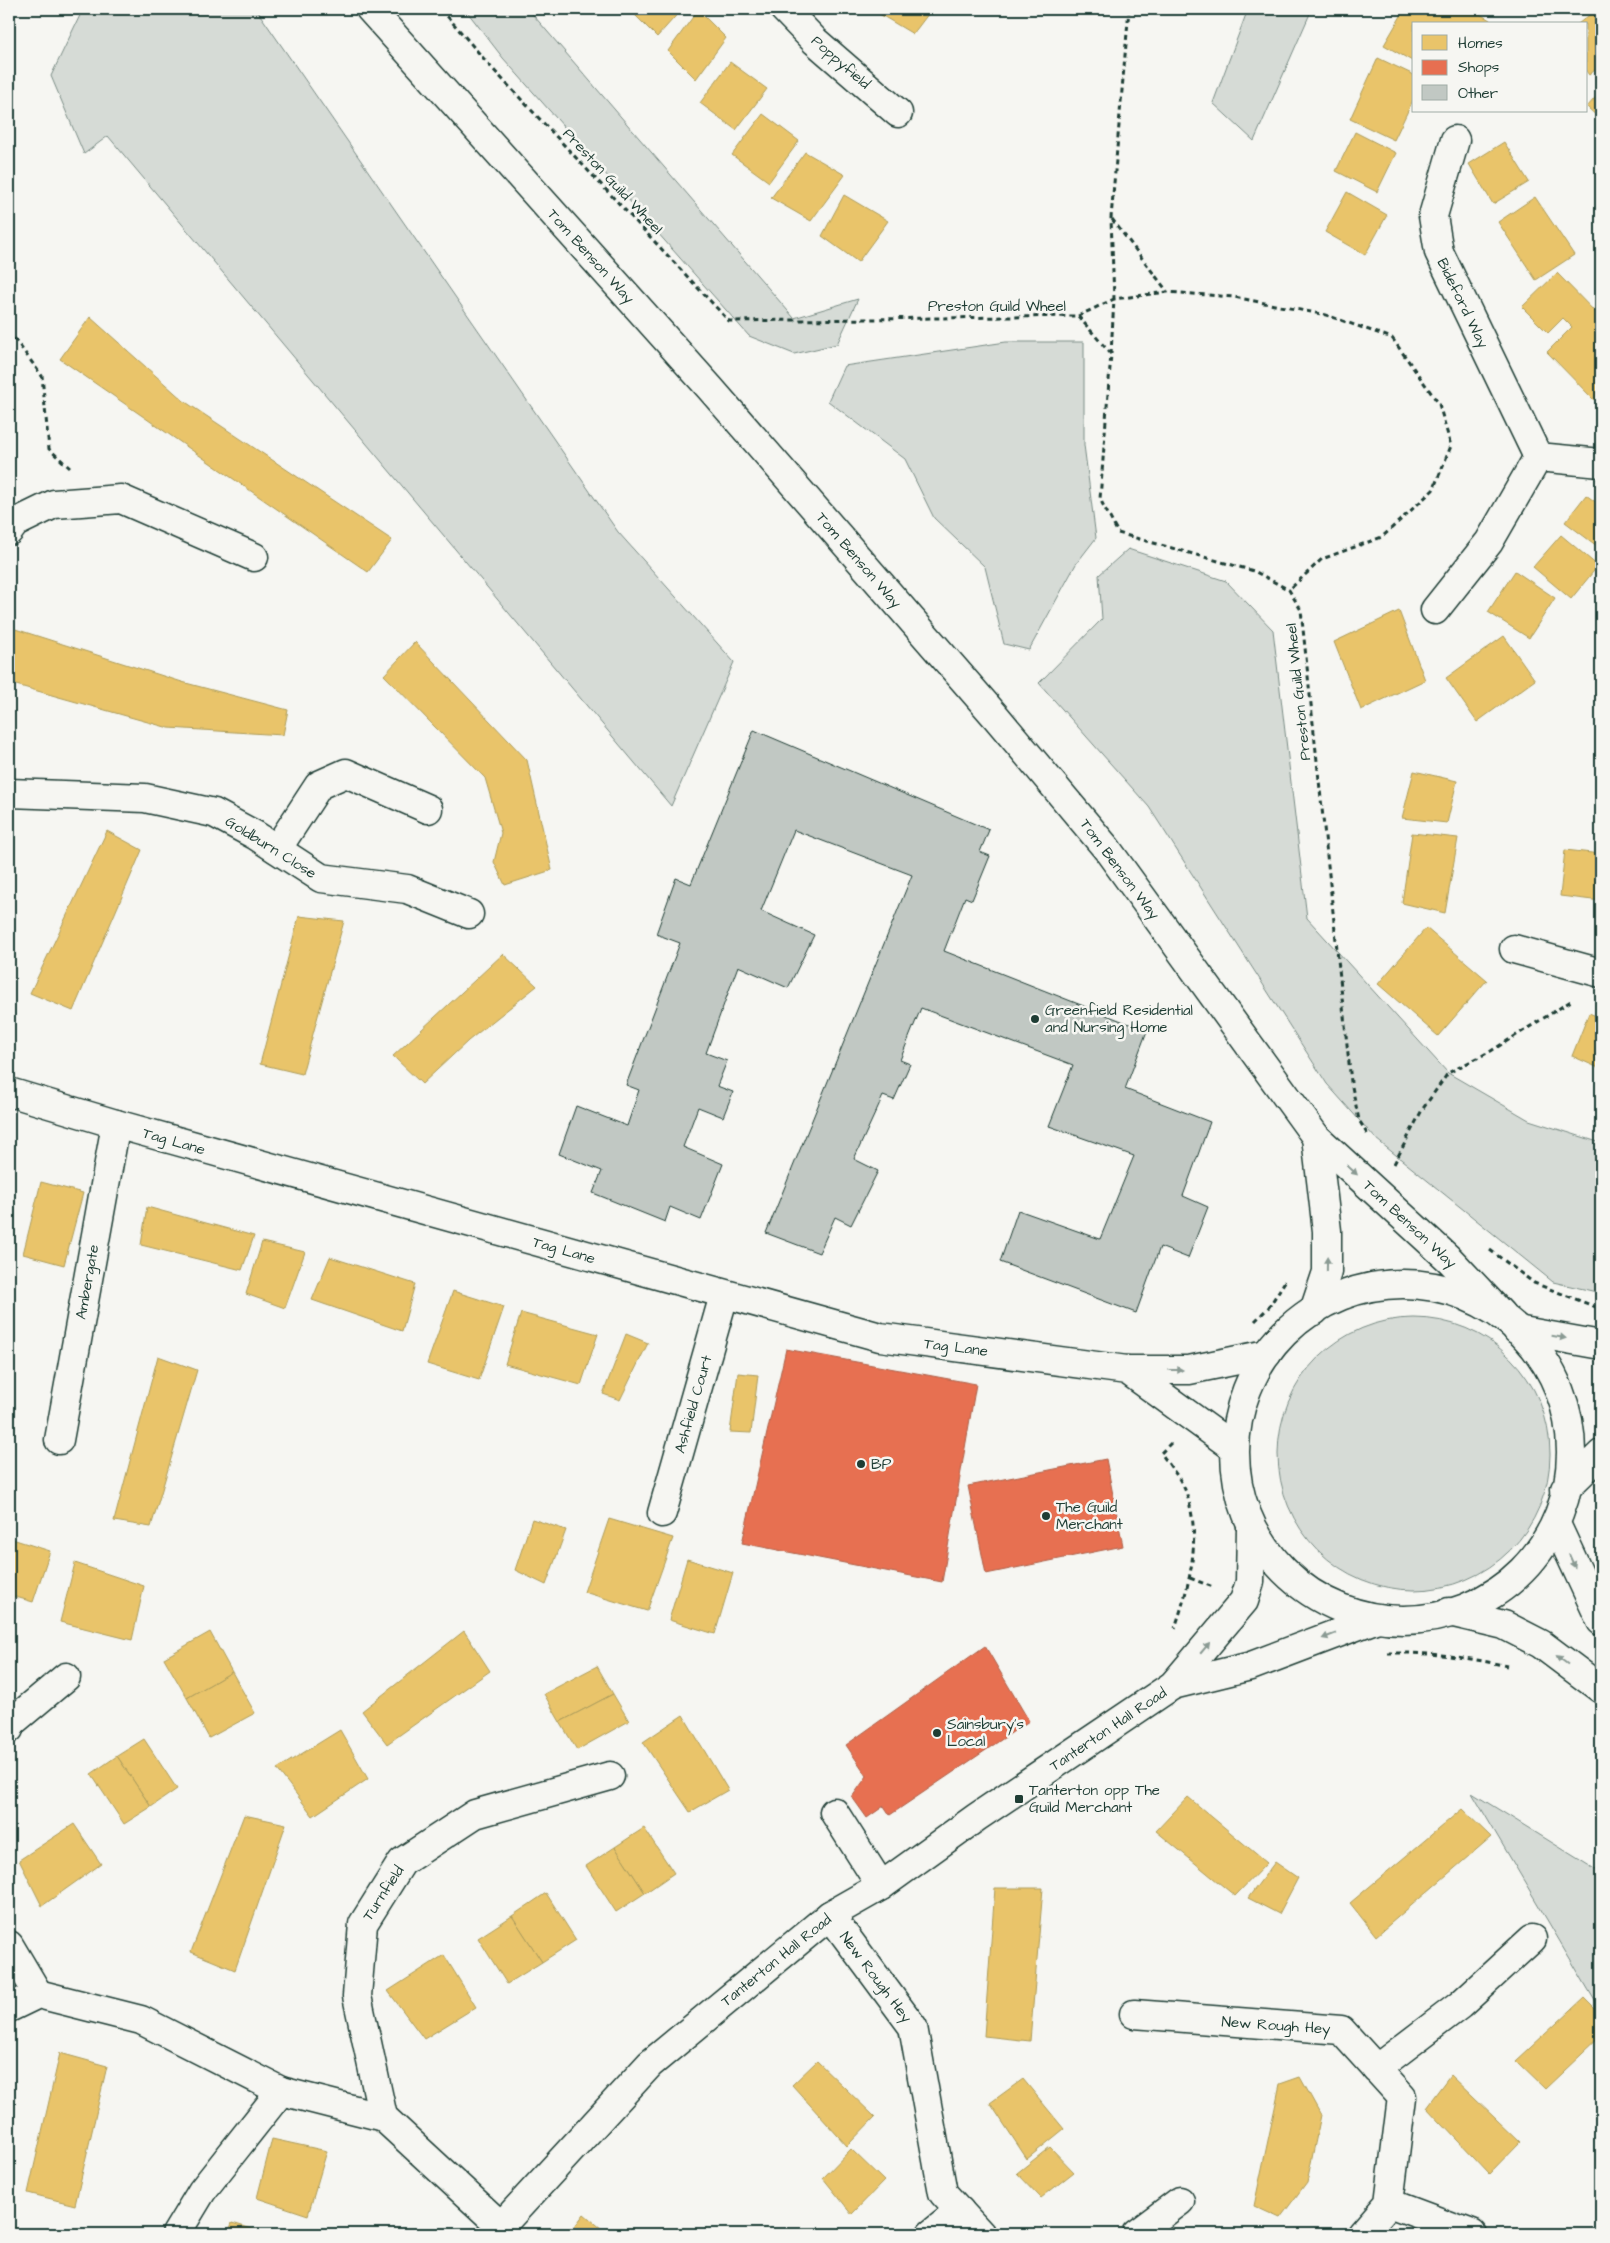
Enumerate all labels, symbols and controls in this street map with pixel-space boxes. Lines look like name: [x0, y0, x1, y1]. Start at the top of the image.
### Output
legend: [1412, 22, 1588, 112]
street label: Poppyfield: [806, 31, 875, 95]
text: Homes: [1458, 33, 1503, 54]
text: Shops: [1458, 57, 1500, 78]
text: Other: [1458, 83, 1498, 104]
street label: Preston Guild Wheel: [558, 124, 667, 239]
street label: Tom Benson Way: [542, 204, 639, 309]
street label: Bideford Way: [1431, 255, 1493, 352]
street label: Preston Guild Wheel: [928, 296, 1066, 317]
street label: Tom Benson Way: [810, 508, 906, 614]
street label: Preston Guild Wheel: [1281, 622, 1316, 762]
street label: Goldburn Close: [221, 811, 320, 884]
street label: Tom Benson Way: [1074, 815, 1164, 925]
place label: Greenfield Residential and Nursing Home: [1045, 1000, 1193, 1039]
marker: Greenfield Residential and Nursing Home: [1029, 1013, 1041, 1025]
street label: Tag Lane: [140, 1123, 208, 1161]
one-way arrow: [1346, 1164, 1358, 1176]
street label: Tom Benson Way: [1358, 1175, 1461, 1274]
street label: Tag Lane: [530, 1232, 598, 1270]
street label: Ambergate: [71, 1243, 105, 1321]
one-way arrow: [1323, 1256, 1331, 1272]
street label: Tag Lane: [923, 1333, 989, 1363]
one-way arrow: [1552, 1334, 1568, 1342]
street label: Ashfield Court: [669, 1353, 717, 1456]
one-way arrow: [1168, 1366, 1184, 1374]
place label: BP: [871, 1454, 892, 1475]
marker: BP: [855, 1458, 867, 1470]
place label: The Guild Merchant: [1056, 1497, 1123, 1535]
marker: The Guild Merchant: [1040, 1510, 1052, 1522]
one-way arrow: [1568, 1553, 1576, 1568]
one-way arrow: [1321, 1632, 1336, 1640]
one-way arrow: [1199, 1641, 1210, 1654]
one-way arrow: [1555, 1655, 1569, 1665]
street label: Tanterton Hall Road: [1046, 1682, 1171, 1776]
place label: Sainsbury's Local: [947, 1714, 1025, 1752]
marker: Sainsbury's Local: [931, 1727, 943, 1739]
place label: Tanterton opp The Guild Merchant: [1029, 1780, 1160, 1818]
marker: Tanterton opp The Guild Merchant: [1013, 1793, 1025, 1805]
street label: Turnfield: [358, 1861, 409, 1925]
street label: Tanterton Hall Road: [717, 1909, 836, 2012]
street label: New Rough Hey: [834, 1927, 917, 2028]
street label: New Rough Hey: [1221, 2011, 1331, 2041]

